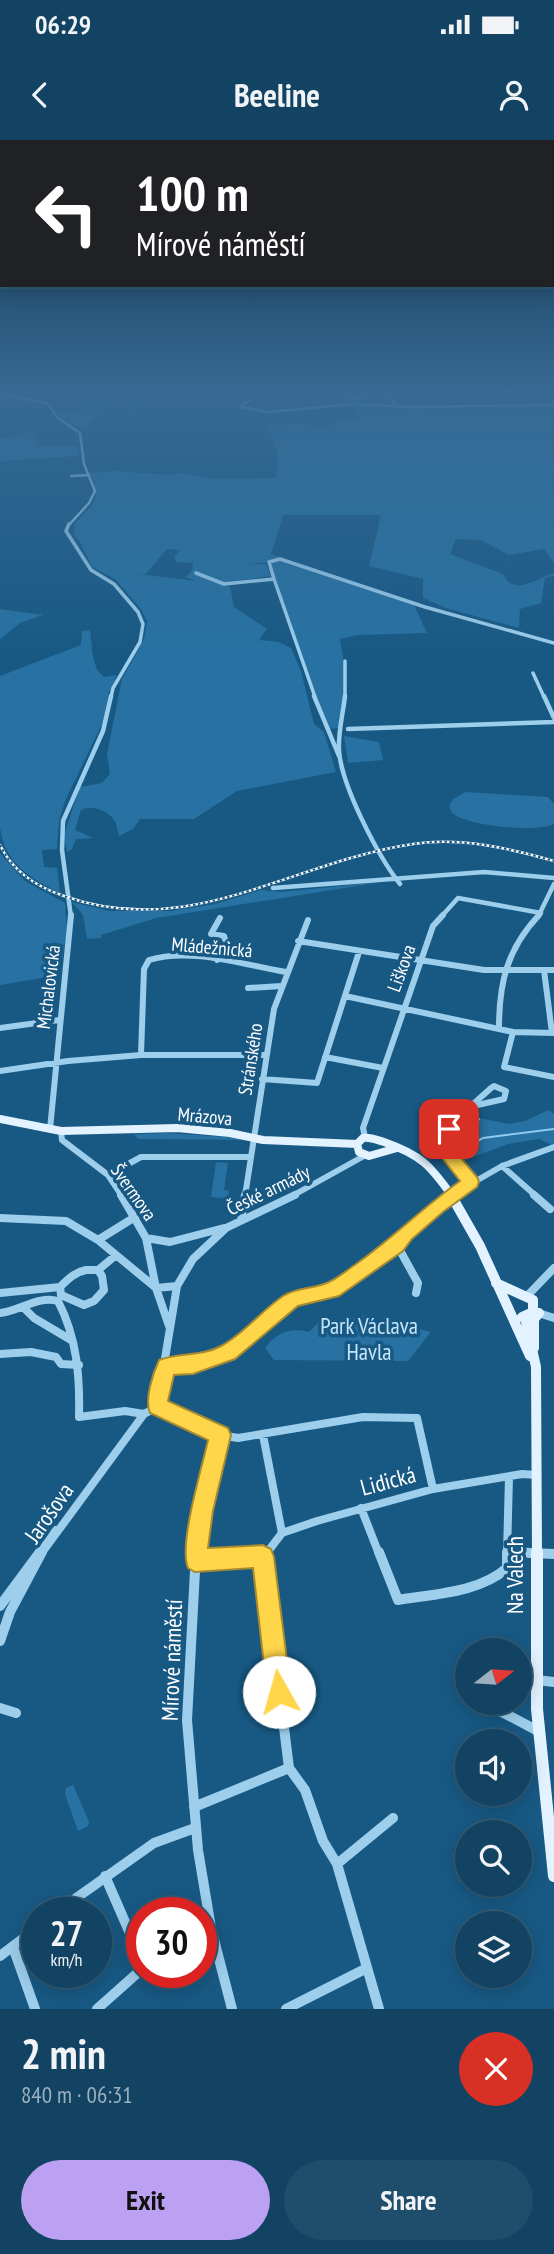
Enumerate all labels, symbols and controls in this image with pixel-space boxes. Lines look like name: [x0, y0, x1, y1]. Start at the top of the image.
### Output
text: 06:29: [35, 8, 91, 41]
text: Beeline: [234, 74, 320, 116]
icon: back: [21, 76, 59, 114]
icon: person: [495, 76, 533, 114]
text: 100 m: [136, 161, 249, 225]
icon: left: [21, 168, 112, 259]
text: Mírové náměstí: [136, 223, 305, 265]
street label: Mládežnická: [171, 932, 253, 962]
street label: Liškova: [381, 941, 421, 995]
street label: Michalovická: [31, 944, 65, 1030]
street label: Stránského: [232, 1021, 268, 1097]
pin: [419, 1099, 479, 1159]
street label: Mrázova: [177, 1102, 233, 1130]
icon: arrive: [430, 1110, 468, 1148]
street label: Švermova: [106, 1159, 162, 1225]
street label: České armády: [222, 1159, 314, 1220]
park label: Park Václava Havla: [320, 1311, 418, 1366]
street label: Lidická: [357, 1459, 419, 1502]
street label: Jarošova: [17, 1477, 80, 1549]
street label: Na Valech: [500, 1536, 529, 1614]
street label: Mírové náměstí: [155, 1599, 188, 1721]
north arrow: [455, 1638, 532, 1715]
map controls: [455, 1638, 532, 1988]
position arrow: [242, 1655, 316, 1729]
button: sound: [455, 1729, 532, 1806]
button: search: [455, 1820, 532, 1897]
speed limit sign: 30: [126, 1897, 217, 1988]
text: 27: [50, 1910, 83, 1956]
button: layers: [455, 1911, 532, 1988]
text: km/h: [51, 1948, 82, 1971]
text: 2 min: [21, 2026, 106, 2081]
button: close: [459, 2032, 533, 2106]
text: 840 m · 06:31: [21, 2080, 133, 2109]
button: Exit: [21, 2160, 270, 2240]
button: Share: [284, 2160, 533, 2240]

